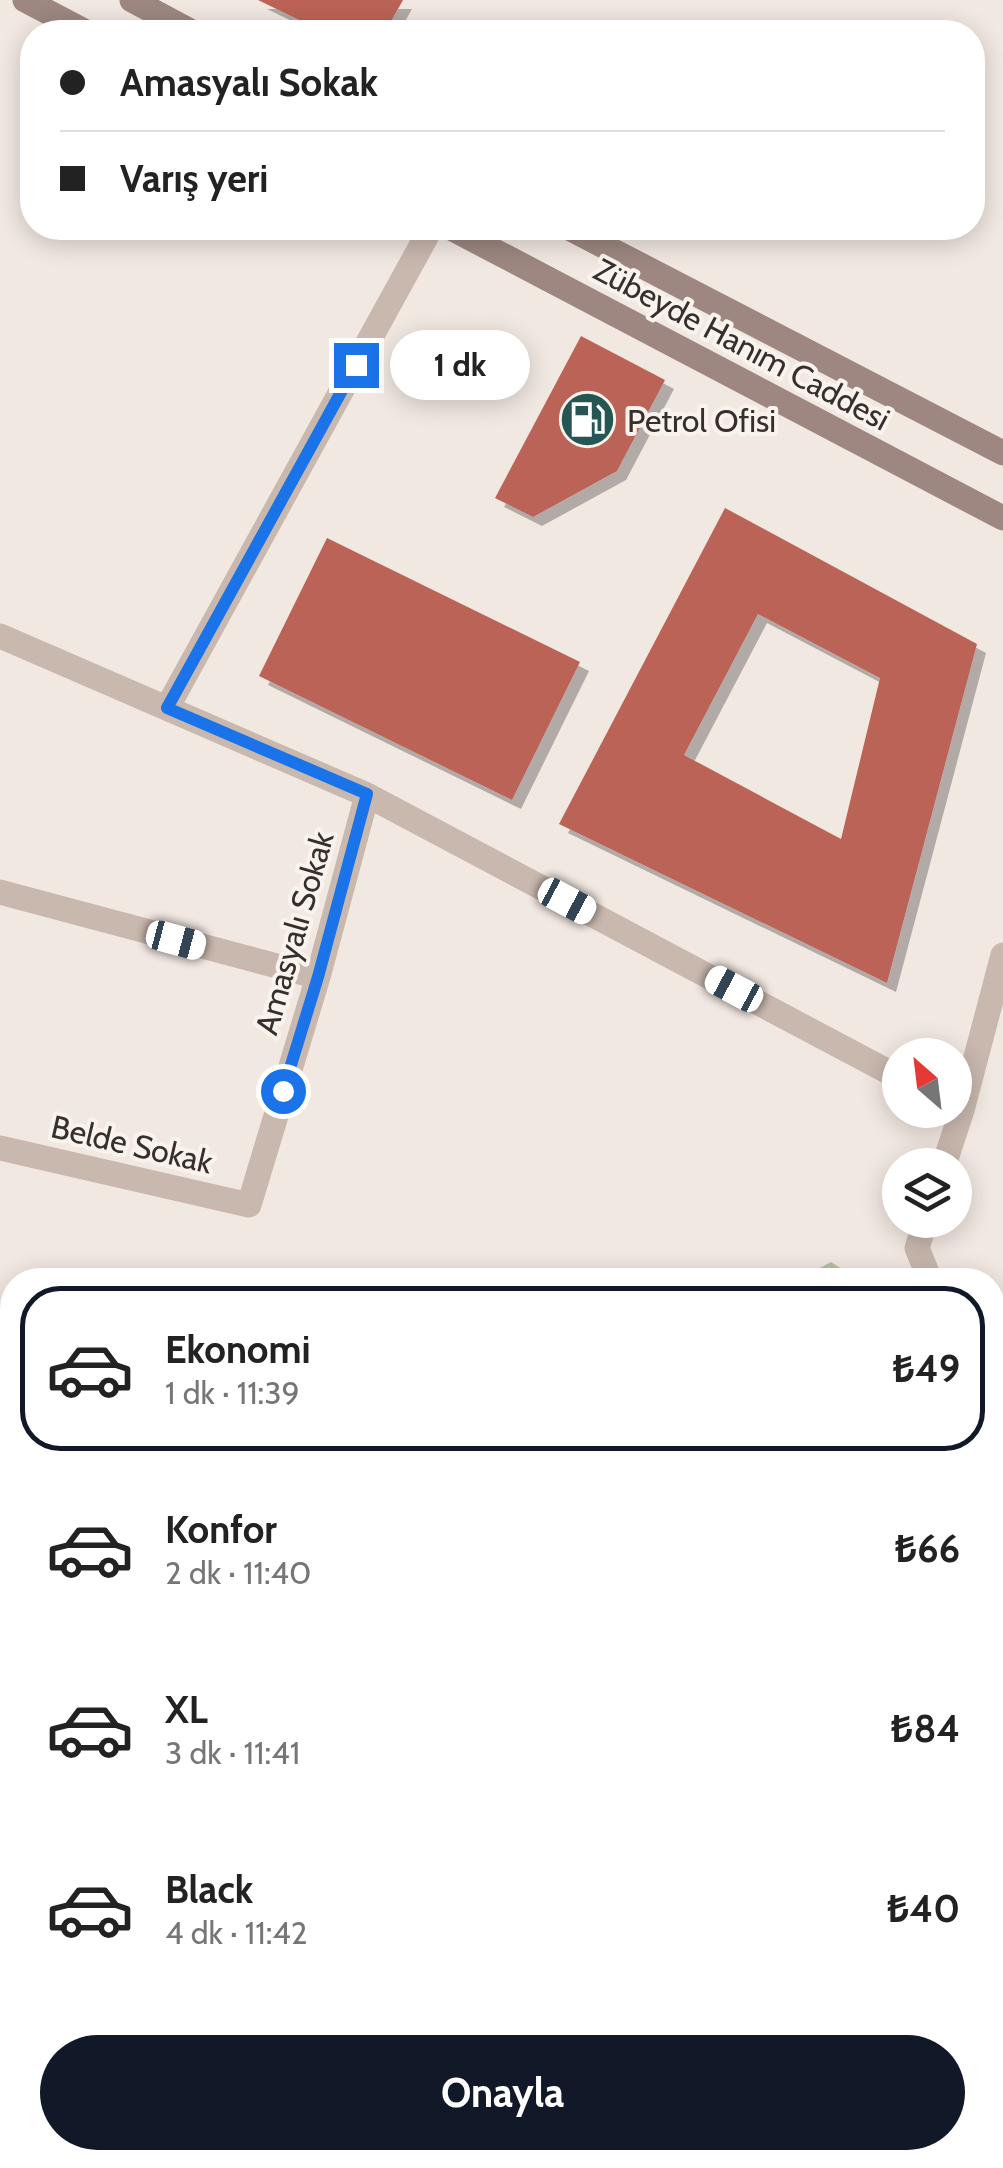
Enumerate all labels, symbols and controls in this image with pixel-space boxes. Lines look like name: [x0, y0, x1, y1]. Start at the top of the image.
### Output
text: Amasyalı Sokak: [120, 59, 378, 106]
text: Varış yeri: [120, 155, 268, 202]
street label: Zübeyde Hanım Caddesi: [588, 250, 896, 438]
callout: 1 dk: [391, 330, 531, 400]
route end: [334, 343, 379, 388]
text: 1 dk: [434, 345, 486, 384]
fuel station icon: Petrol Ofisi: [558, 390, 618, 450]
place label: Petrol Ofisi: [627, 401, 776, 440]
street label: Amasyalı Sokak: [246, 826, 342, 1039]
car: [533, 874, 601, 928]
car: [143, 918, 209, 962]
car: [700, 962, 768, 1016]
north arrow: [882, 1038, 972, 1128]
map controls: [882, 1038, 972, 1238]
route start: [261, 1069, 306, 1114]
street label: Belde Sokak: [48, 1107, 217, 1182]
button: layers: [882, 1148, 972, 1238]
icon: car: [45, 1324, 135, 1414]
text: Ekonomi: [165, 1326, 311, 1373]
text: ₺49: [892, 1345, 960, 1392]
text: 1 dk · 11:39: [165, 1373, 300, 1412]
icon: car: [45, 1504, 135, 1594]
text: Konfor: [165, 1506, 277, 1553]
text: ₺66: [895, 1525, 960, 1572]
text: 2 dk · 11:40: [165, 1553, 311, 1592]
icon: car: [45, 1684, 135, 1774]
text: XL: [165, 1686, 208, 1733]
text: ₺84: [891, 1705, 960, 1752]
text: 3 dk · 11:41: [165, 1733, 300, 1772]
icon: car: [45, 1864, 135, 1954]
text: Black: [165, 1866, 253, 1913]
text: ₺40: [887, 1885, 960, 1932]
text: 4 dk · 11:42: [165, 1913, 308, 1952]
button: Onayla: [40, 2035, 965, 2150]

